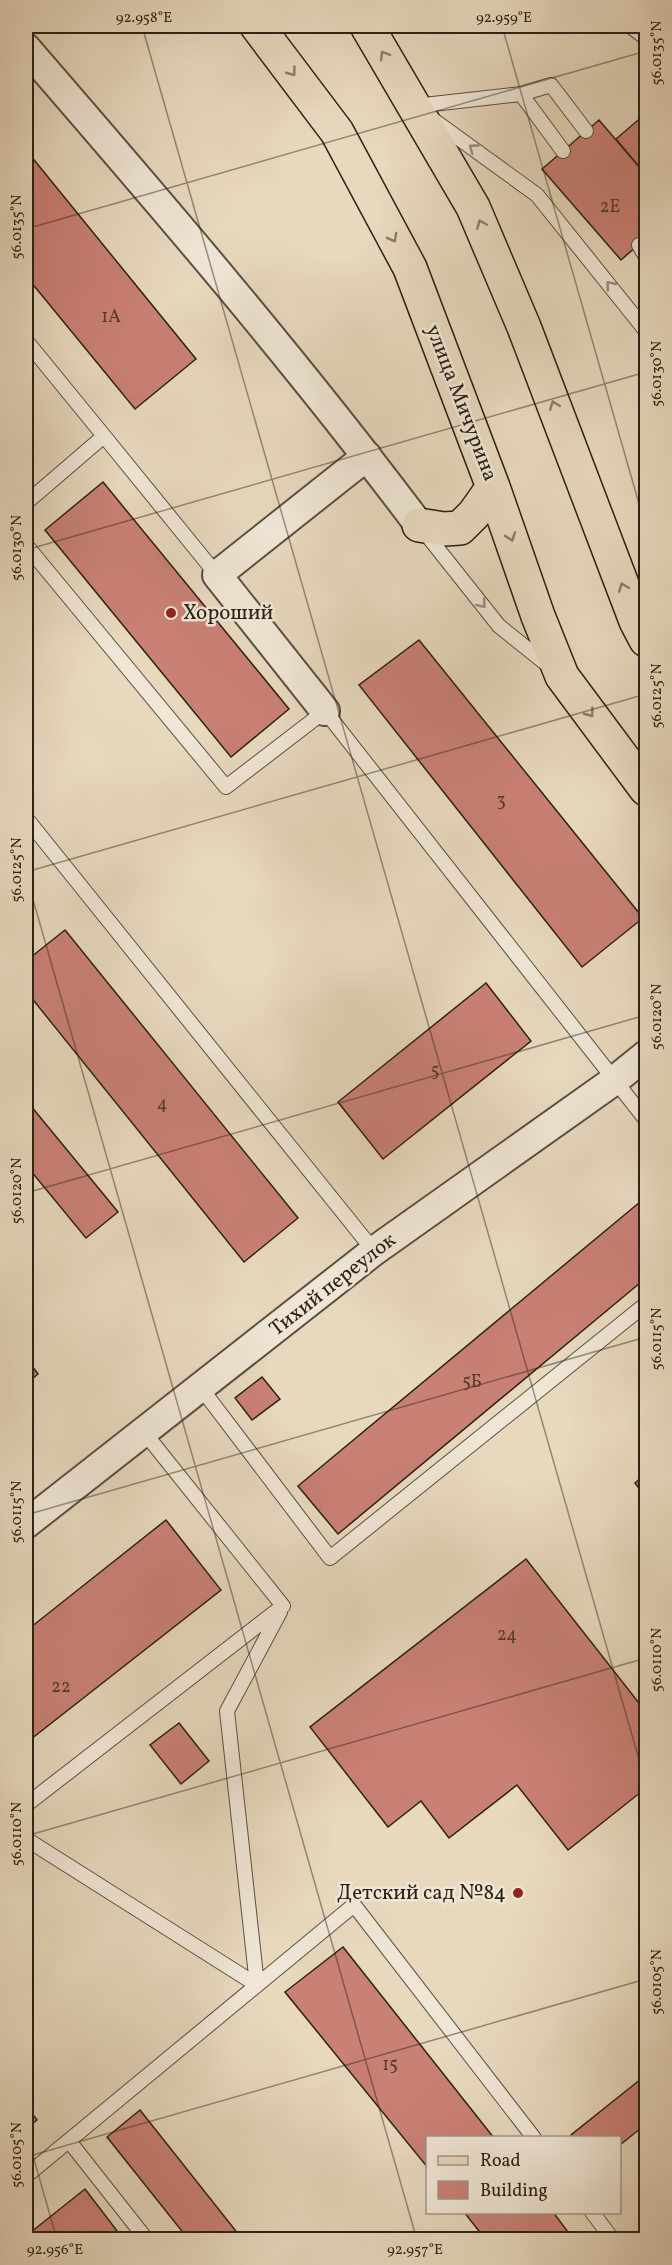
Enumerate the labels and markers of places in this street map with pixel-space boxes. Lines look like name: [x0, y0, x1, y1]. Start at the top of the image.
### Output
place label: Хороший: [183, 599, 274, 628]
marker: Хороший: [164, 606, 178, 620]
place label: Детский сад №84: [337, 1879, 506, 1908]
marker: Детский сад №84: [511, 1886, 525, 1900]

